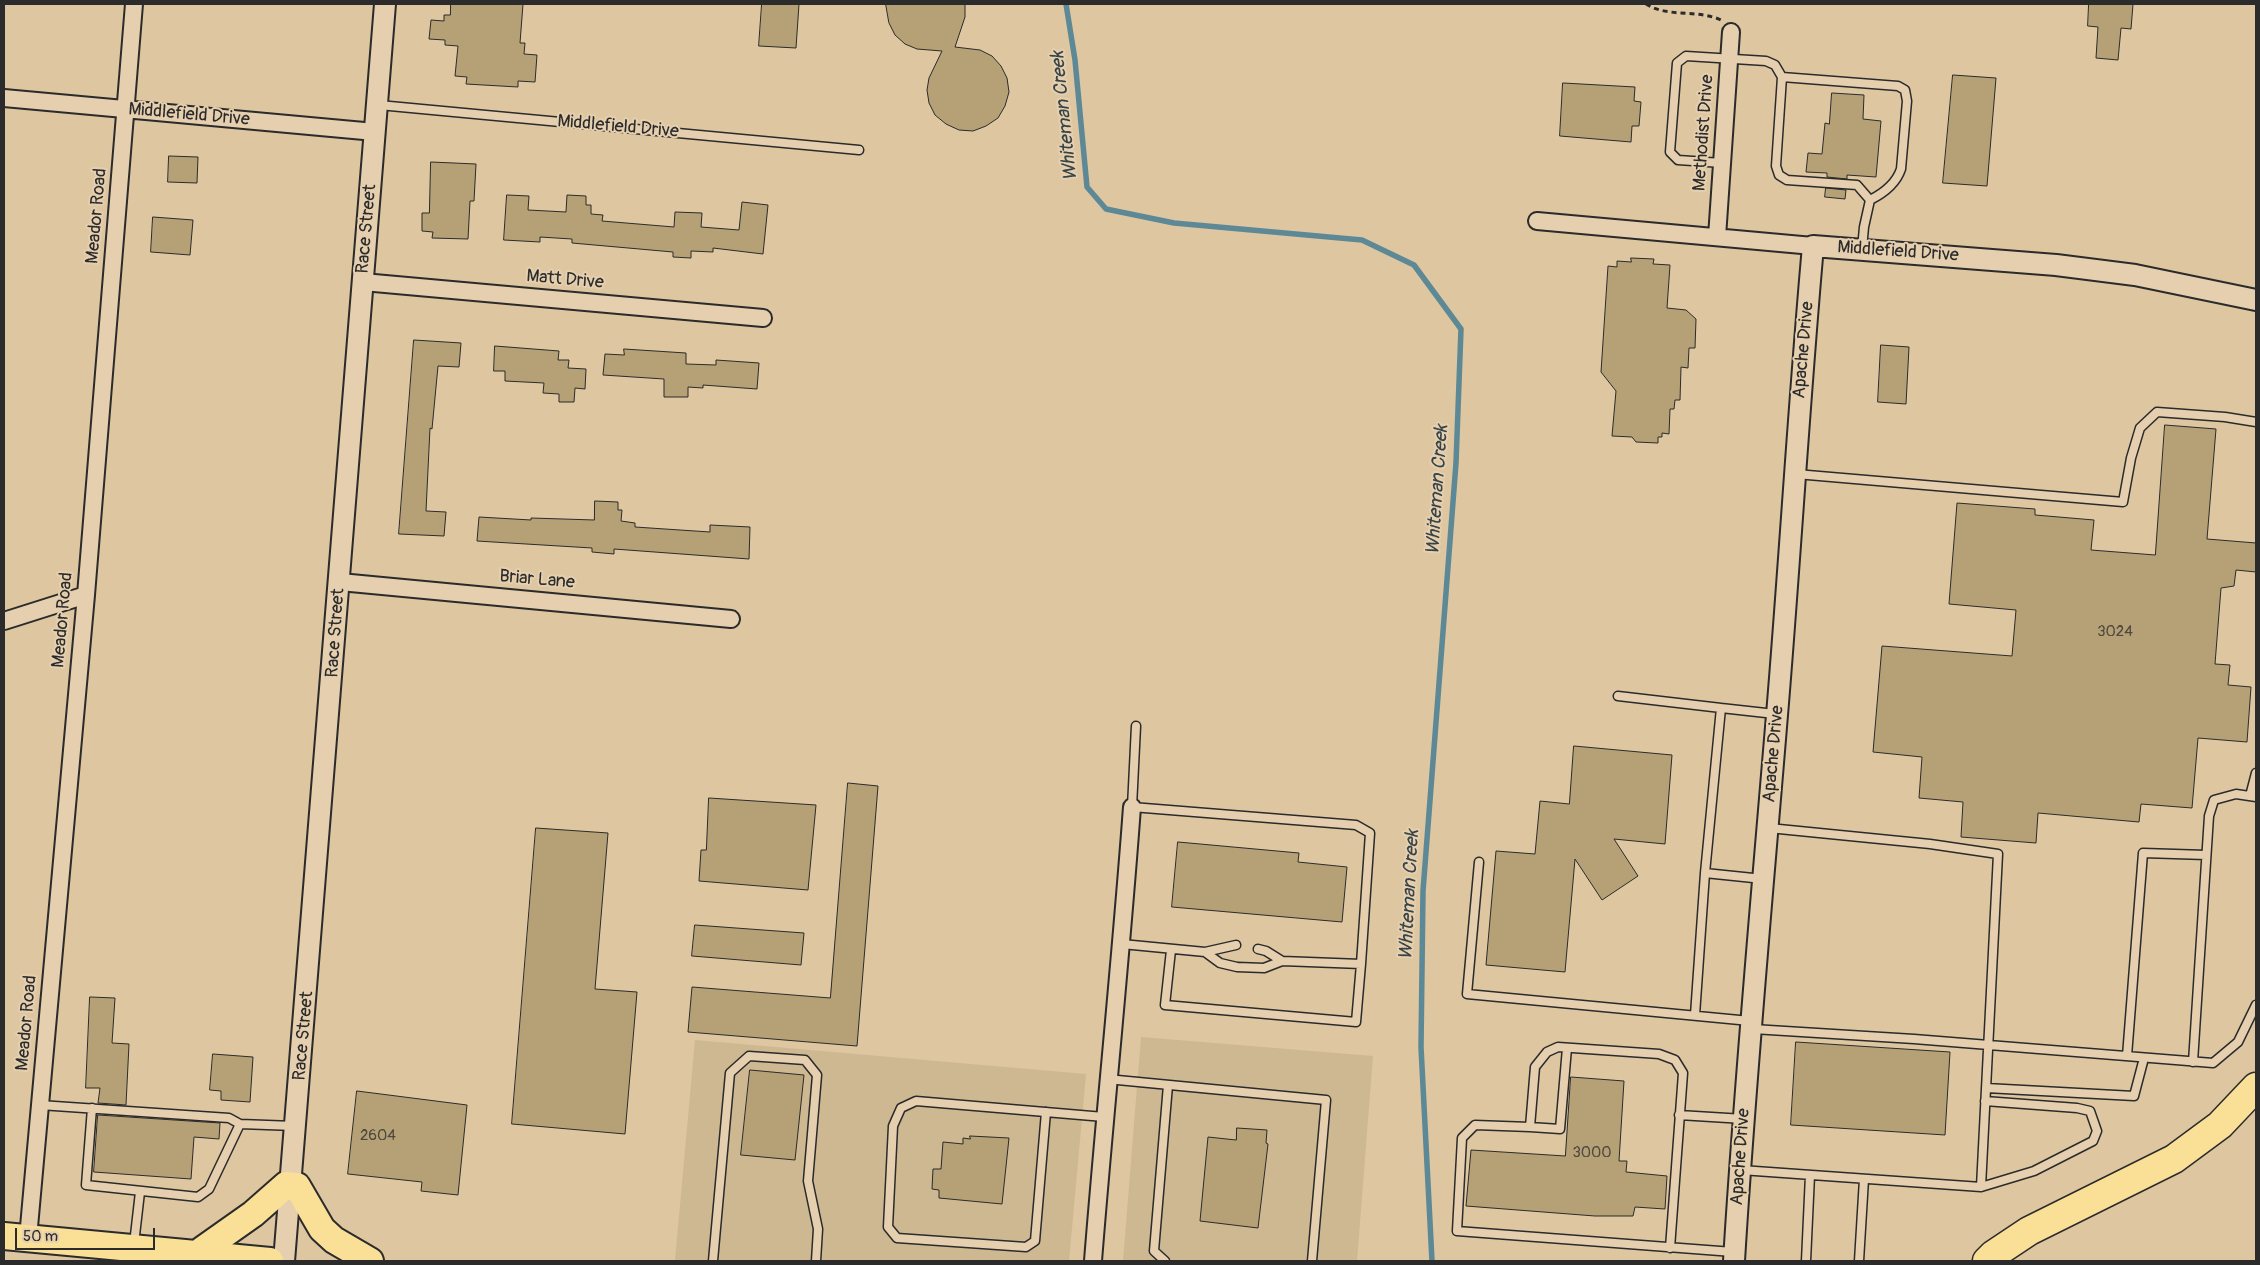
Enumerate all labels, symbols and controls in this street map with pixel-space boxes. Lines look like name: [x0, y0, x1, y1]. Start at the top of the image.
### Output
water label: Whiteman Creek: [1047, 50, 1083, 182]
street label: Methodist Drive: [1689, 74, 1719, 192]
street label: Middlefield Drive: [127, 99, 251, 131]
street label: Middlefield Drive: [556, 111, 680, 143]
street label: Meador Road: [82, 167, 112, 265]
street label: Race Street: [352, 183, 382, 275]
street label: Middlefield Drive: [1837, 237, 1959, 267]
street label: Matt Drive: [525, 266, 605, 294]
street label: Apache Drive: [1789, 301, 1819, 399]
water label: Whiteman Creek: [1422, 424, 1454, 556]
street label: Briar Lane: [498, 566, 576, 594]
street label: Meador Road: [48, 571, 78, 669]
street label: Race Street: [322, 588, 350, 678]
house number: 3024: [2097, 623, 2133, 641]
street label: Apache Drive: [1759, 705, 1789, 803]
water label: Whiteman Creek: [1395, 829, 1425, 961]
street label: Meador Road: [12, 974, 42, 1072]
street label: Race Street: [289, 990, 319, 1082]
street label: Apache Drive: [1727, 1108, 1755, 1206]
house number: 2604: [360, 1127, 396, 1145]
house number: 3000: [1572, 1144, 1612, 1162]
scale bar: [18, 1218, 158, 1250]
text: 50 m: [23, 1227, 58, 1246]

